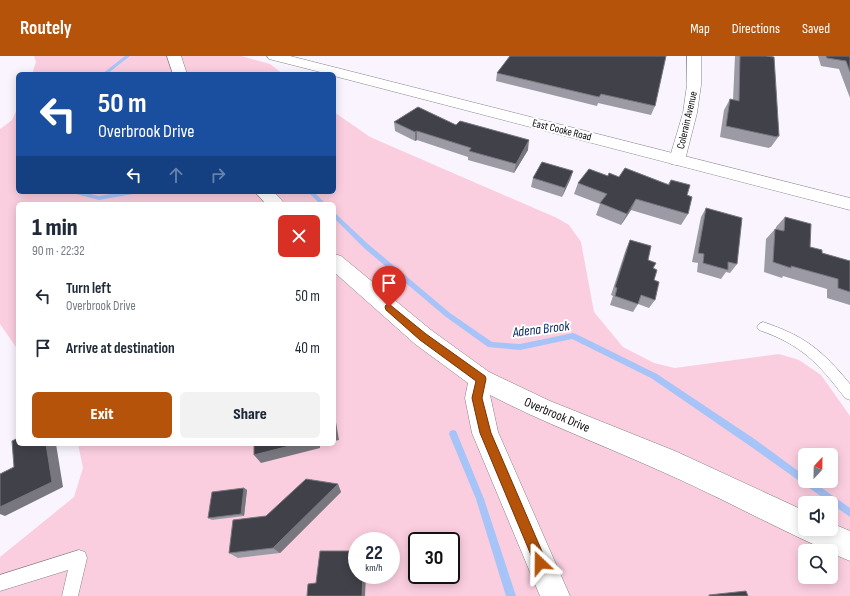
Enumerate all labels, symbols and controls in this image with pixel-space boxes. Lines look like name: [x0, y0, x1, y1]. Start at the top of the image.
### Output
text: Routely: [20, 17, 72, 40]
text: Map: [690, 20, 710, 37]
text: Directions: [732, 20, 780, 37]
text: Saved: [802, 20, 830, 37]
text: 50 m: [98, 87, 147, 120]
icon: left: [32, 88, 84, 140]
street label: Colerain Avenue: [674, 90, 700, 150]
street label: East Cooke Road: [531, 116, 593, 144]
text: Overbrook Drive: [98, 121, 195, 142]
icon: left: [123, 164, 145, 186]
icon: ahead: [165, 164, 187, 186]
icon: right: [207, 164, 229, 186]
text: 1 min: [32, 213, 78, 242]
button: close: [278, 215, 320, 257]
text: 90 m · 22:32: [32, 243, 85, 259]
pin: [372, 266, 406, 307]
icon: arrive: [378, 272, 400, 294]
text: Turn left: [66, 279, 111, 298]
icon: left: [32, 285, 54, 307]
text: 50 m: [295, 287, 320, 306]
text: Overbrook Drive: [66, 298, 136, 314]
water label: Adena Brook: [511, 317, 571, 341]
icon: arrive: [32, 337, 54, 359]
text: Arrive at destination: [66, 339, 175, 358]
text: 40 m: [295, 339, 320, 358]
button: Exit: [32, 392, 172, 438]
button: Share: [180, 392, 320, 438]
street label: Overbrook Drive: [522, 394, 592, 436]
north arrow: [798, 448, 838, 488]
map controls: [798, 448, 838, 584]
button: sound: [798, 496, 838, 536]
speed limit sign: 30: [408, 532, 460, 584]
text: 22: [365, 541, 383, 565]
position arrow: [519, 542, 561, 584]
button: search: [798, 544, 838, 584]
text: km/h: [365, 562, 383, 574]

